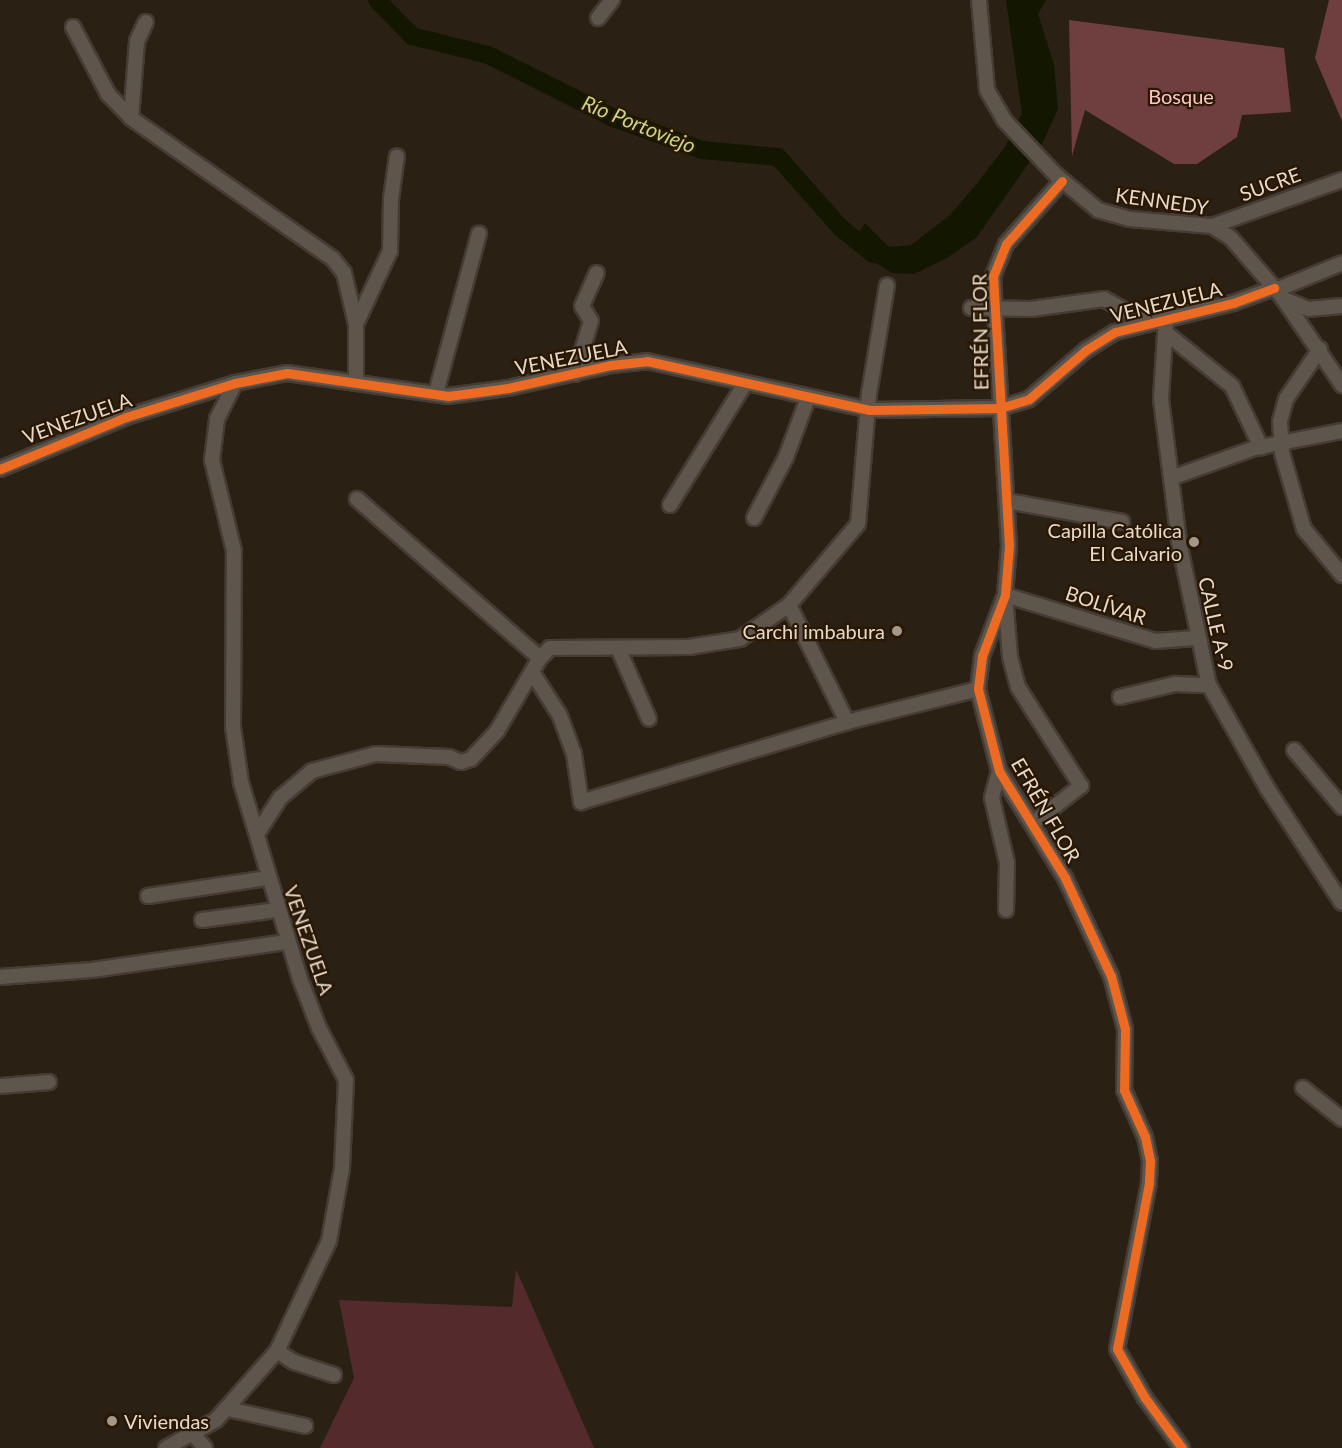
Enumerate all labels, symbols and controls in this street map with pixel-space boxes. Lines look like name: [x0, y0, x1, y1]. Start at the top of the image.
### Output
park label: Bosque: [1148, 84, 1214, 108]
water label: Río Portoviejo: [578, 90, 700, 158]
street label: SUCRE: [1236, 162, 1304, 206]
street label: KENNEDY: [1114, 183, 1210, 219]
street label: EFRÉN FLOR: [967, 273, 993, 391]
street label: VENEZUELA: [1108, 277, 1224, 327]
street label: VENEZUELA: [513, 334, 629, 380]
street label: VENEZUELA: [19, 387, 135, 449]
place label: Capilla Católica El Calvario: [1048, 518, 1182, 565]
marker: Capilla Católica El Calvario: [1187, 535, 1201, 549]
street label: CALLE A-9: [1193, 574, 1239, 674]
street label: BOLÍVAR: [1063, 581, 1149, 629]
place label: Carchi imbabura: [742, 619, 885, 643]
marker: Carchi imbabura: [890, 624, 904, 638]
street label: EFRÉN FLOR: [1006, 753, 1086, 867]
street label: VENEZUELA: [279, 882, 339, 998]
place label: Viviendas: [124, 1409, 209, 1433]
marker: Viviendas: [105, 1414, 119, 1428]

